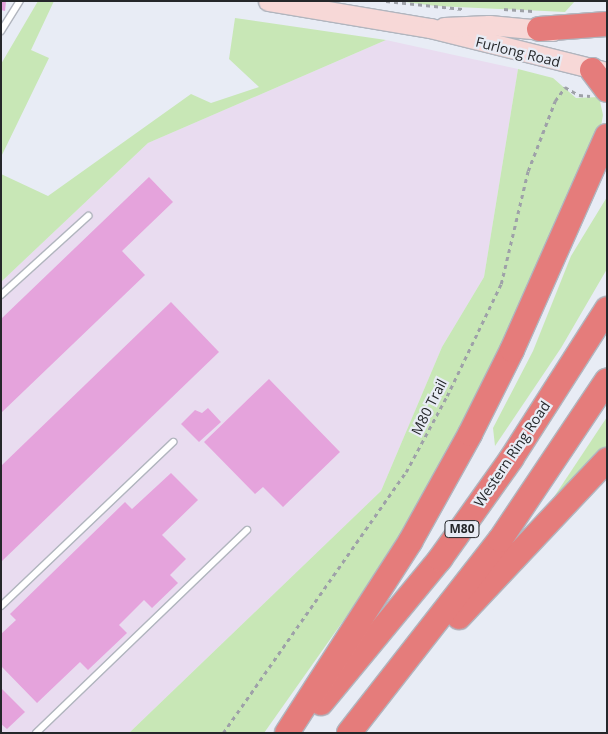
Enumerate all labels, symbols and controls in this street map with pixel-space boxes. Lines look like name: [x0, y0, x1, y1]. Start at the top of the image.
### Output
street label: Furlong Road: [474, 33, 562, 71]
street label: M80 Trail: [408, 376, 450, 438]
street label: Western Ring Road: [470, 398, 554, 510]
road number: M80: [443, 520, 481, 538]

